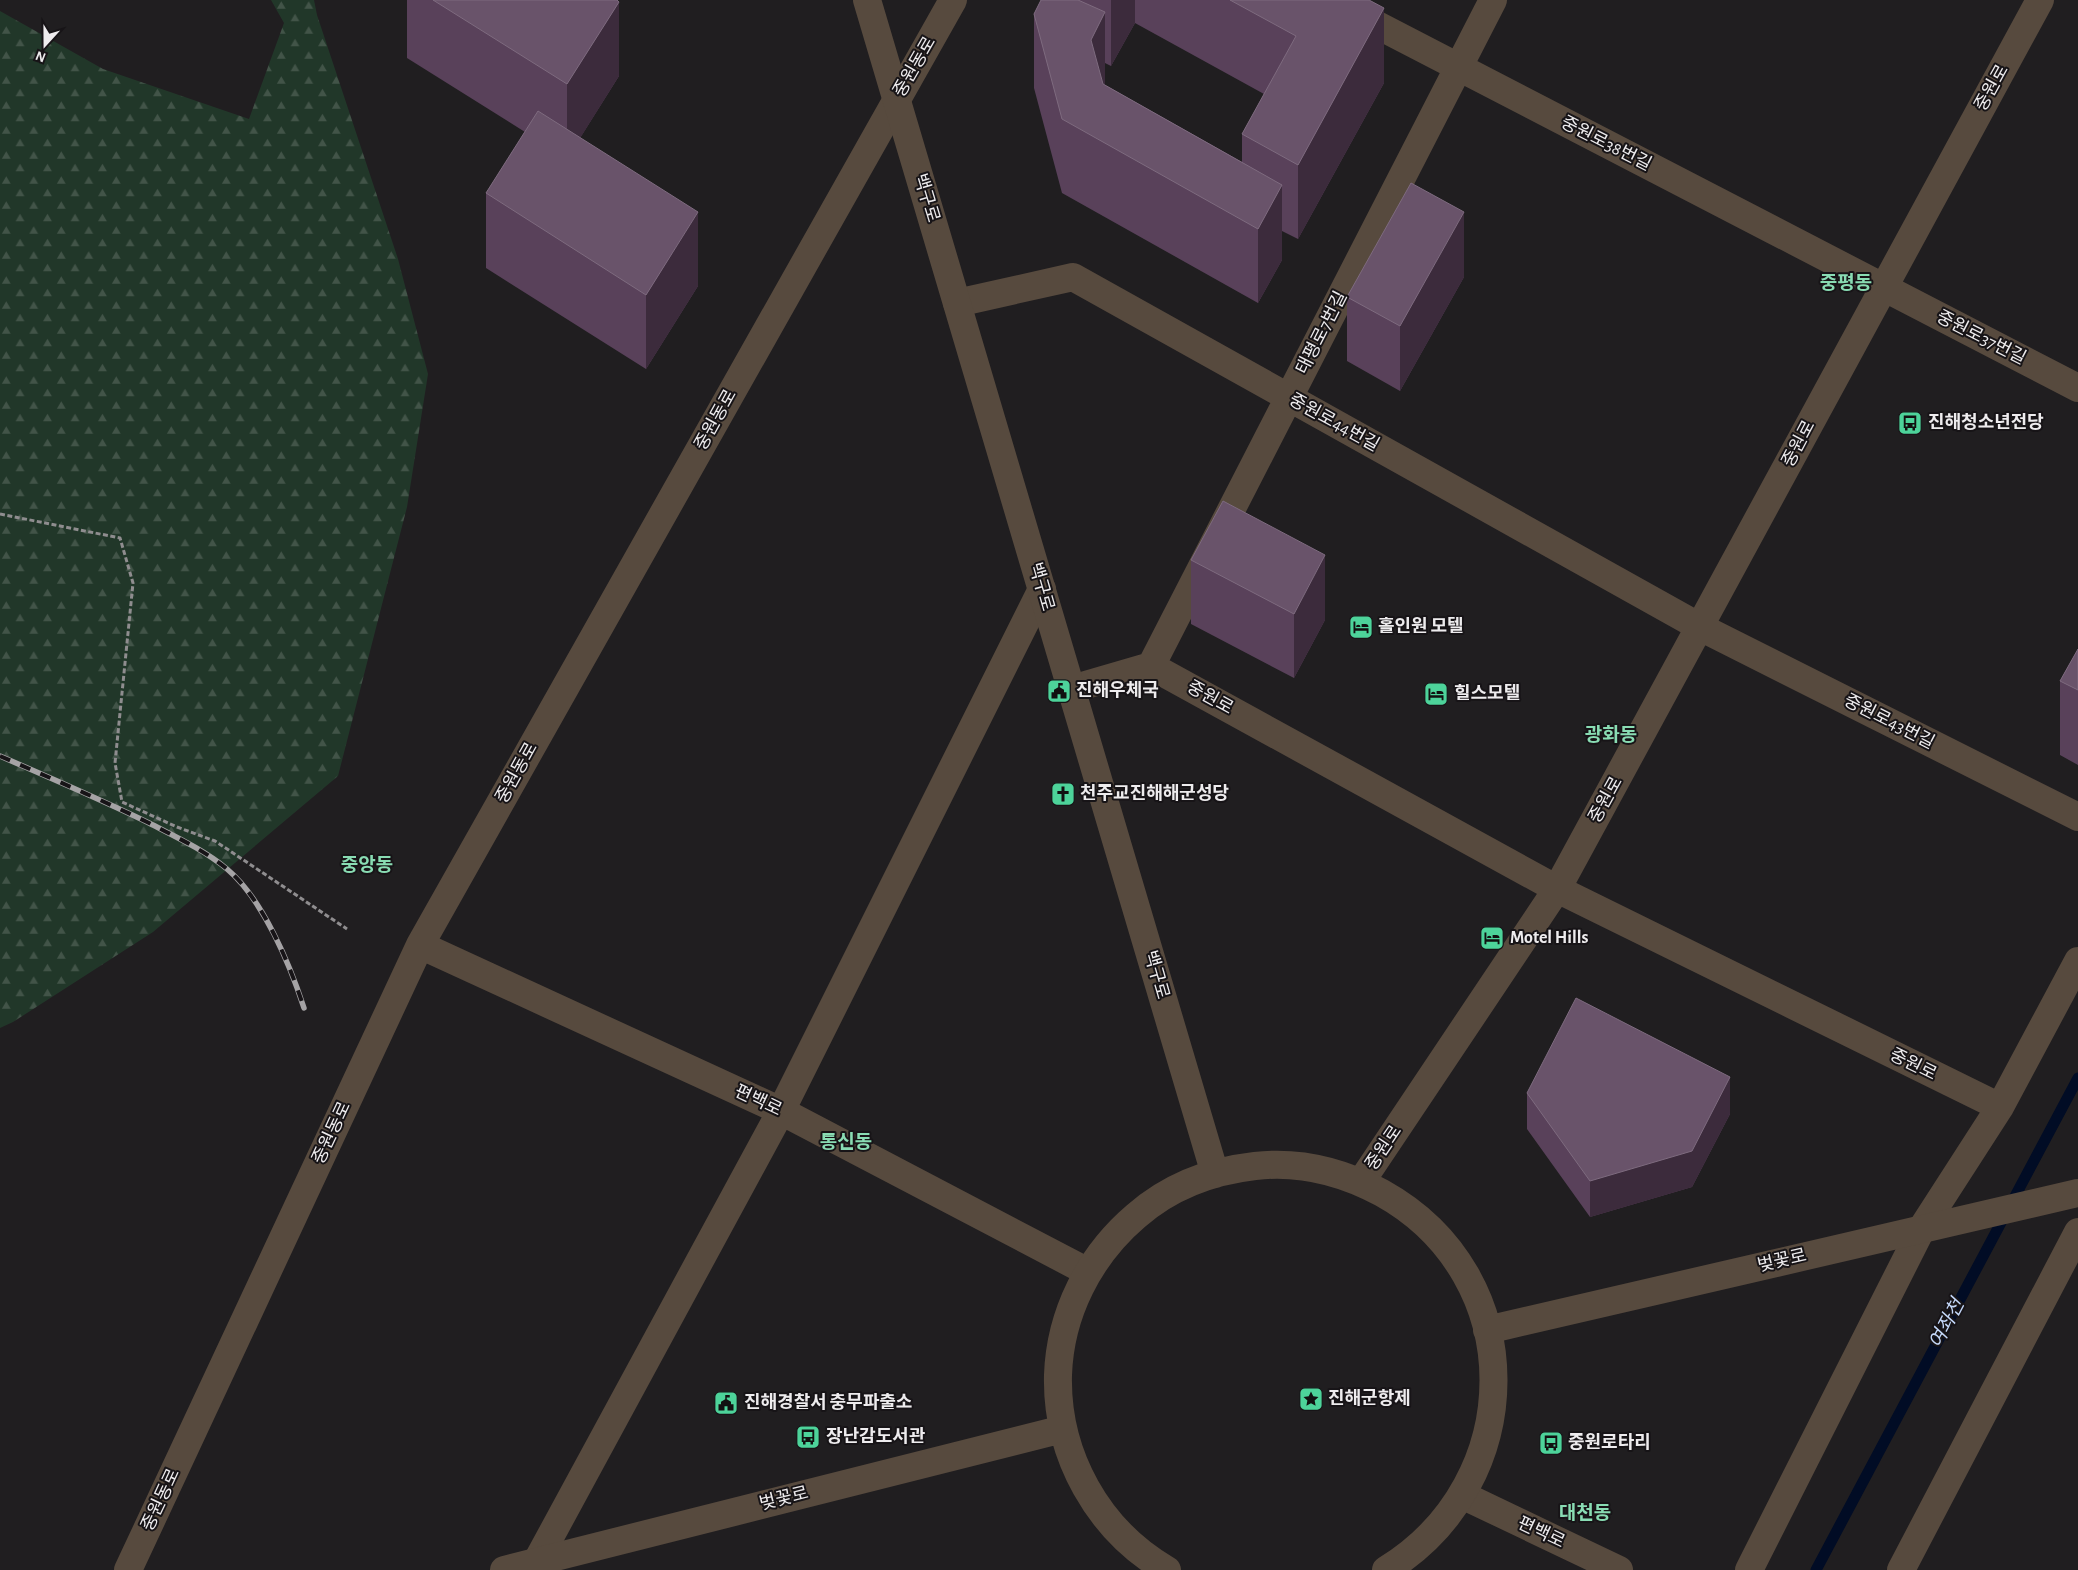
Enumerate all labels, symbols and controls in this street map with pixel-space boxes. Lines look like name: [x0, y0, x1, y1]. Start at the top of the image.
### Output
north arrow: [20, 20, 70, 70]
street label: 중원동로: [890, 33, 939, 100]
text: N: [34, 48, 48, 64]
street label: 중원로: [1971, 61, 2012, 114]
street label: 중원로38번길: [1558, 113, 1655, 174]
street label: 백구로: [910, 171, 944, 224]
district label: 중평동: [1820, 273, 1872, 293]
street label: 태평로7번길: [1293, 288, 1351, 377]
street label: 중원로37번길: [1933, 307, 2029, 368]
street label: 중원동로: [691, 386, 740, 453]
street label: 중원로44번길: [1286, 390, 1383, 455]
bus stop icon: 진해청소년전당: [1897, 410, 1923, 436]
place label: 진해청소년전당: [1928, 413, 2044, 432]
street label: 중원로: [1779, 417, 1819, 470]
street label: 백구로: [1026, 560, 1058, 613]
hotel icon: 홀인원 모텔: [1348, 614, 1374, 640]
place label: 홀인원 모텔: [1378, 617, 1464, 636]
street label: 중원로: [1184, 677, 1237, 718]
public building icon: 진해우체국: [1046, 678, 1072, 704]
place label: 진해우체국: [1076, 681, 1159, 700]
hotel icon: 힐스모텔: [1423, 681, 1449, 707]
place label: 힐스모텔: [1454, 683, 1520, 703]
street label: 중원로43번길: [1841, 691, 1938, 752]
district label: 광화동: [1585, 725, 1637, 745]
street label: 중원동로: [492, 739, 541, 806]
street label: 중원로: [1585, 773, 1626, 826]
church icon: 천주교진해해군성당: [1050, 781, 1076, 807]
place label: 천주교진해해군성당: [1080, 783, 1229, 803]
district label: 중앙동: [341, 855, 393, 875]
hotel icon: Motel Hills: [1479, 925, 1505, 951]
place label: Motel Hills: [1510, 929, 1588, 947]
street label: 백구로: [1141, 948, 1173, 1001]
street label: 중원로: [1887, 1045, 1940, 1084]
street label: 편백로: [732, 1081, 785, 1120]
street label: 중원동로: [309, 1099, 354, 1167]
street label: 중원로: [1362, 1122, 1405, 1174]
district label: 통신동: [820, 1132, 872, 1152]
street label: 벚꽃로: [1755, 1245, 1808, 1275]
water label: 여좌천: [1925, 1295, 1968, 1352]
place icon: 진해군항제: [1298, 1386, 1324, 1412]
place label: 진해군항제: [1328, 1388, 1411, 1408]
public building icon: 진해경찰서 충무파출소: [713, 1390, 739, 1416]
place label: 진해경찰서 충무파출소: [744, 1393, 912, 1412]
bus stop icon: 장난감도서관: [795, 1424, 821, 1450]
place label: 장난감도서관: [826, 1427, 926, 1446]
bus stop icon: 중원로타리: [1538, 1430, 1564, 1456]
place label: 중원로타리: [1568, 1433, 1651, 1452]
street label: 중원동로: [138, 1466, 183, 1534]
street label: 벚꽃로: [757, 1482, 810, 1514]
district label: 대천동: [1559, 1502, 1611, 1523]
street label: 편백로: [1515, 1513, 1568, 1552]

